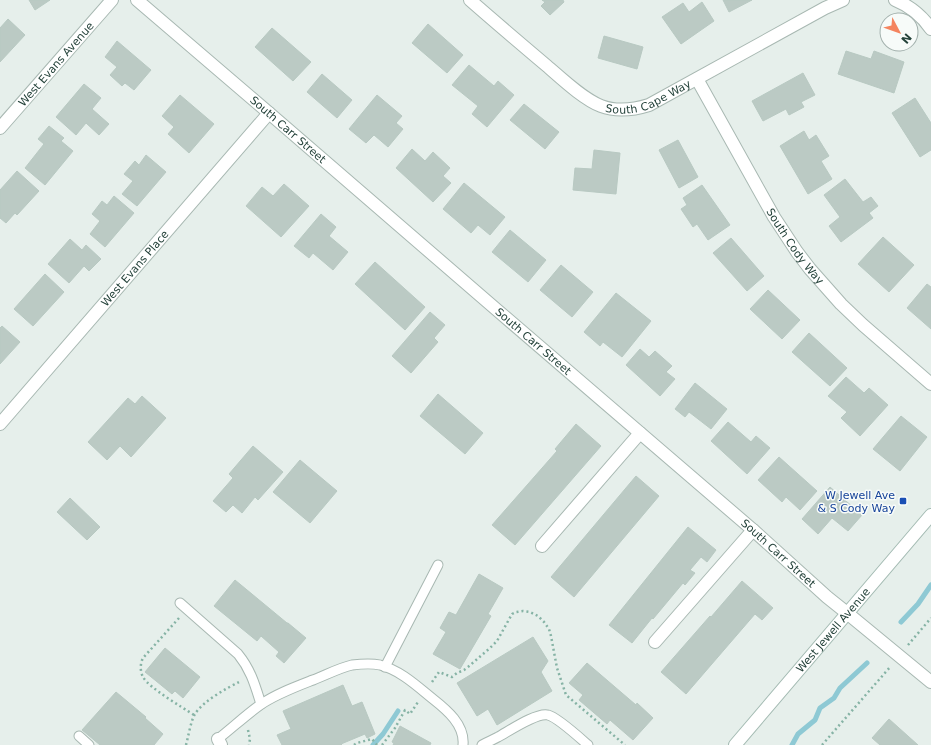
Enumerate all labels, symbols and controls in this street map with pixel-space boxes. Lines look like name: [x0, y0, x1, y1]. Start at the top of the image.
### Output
north arrow: [879, 12, 919, 52]
street label: West Evans Avenue: [16, 19, 97, 109]
text: N: [898, 30, 914, 46]
street label: South Cape Way: [604, 77, 693, 116]
street label: South Carr Street: [248, 93, 329, 166]
street label: South Cody Way: [764, 206, 827, 287]
street label: West Evans Place: [98, 227, 171, 309]
street label: South Carr Street: [493, 305, 574, 378]
place label: W Jewell Ave & S Cody Way: [818, 489, 895, 515]
marker: W Jewell Ave & S Cody Way: [898, 496, 908, 506]
street label: South Carr Street: [739, 516, 819, 590]
street label: West Jewell Avenue: [793, 585, 873, 675]

